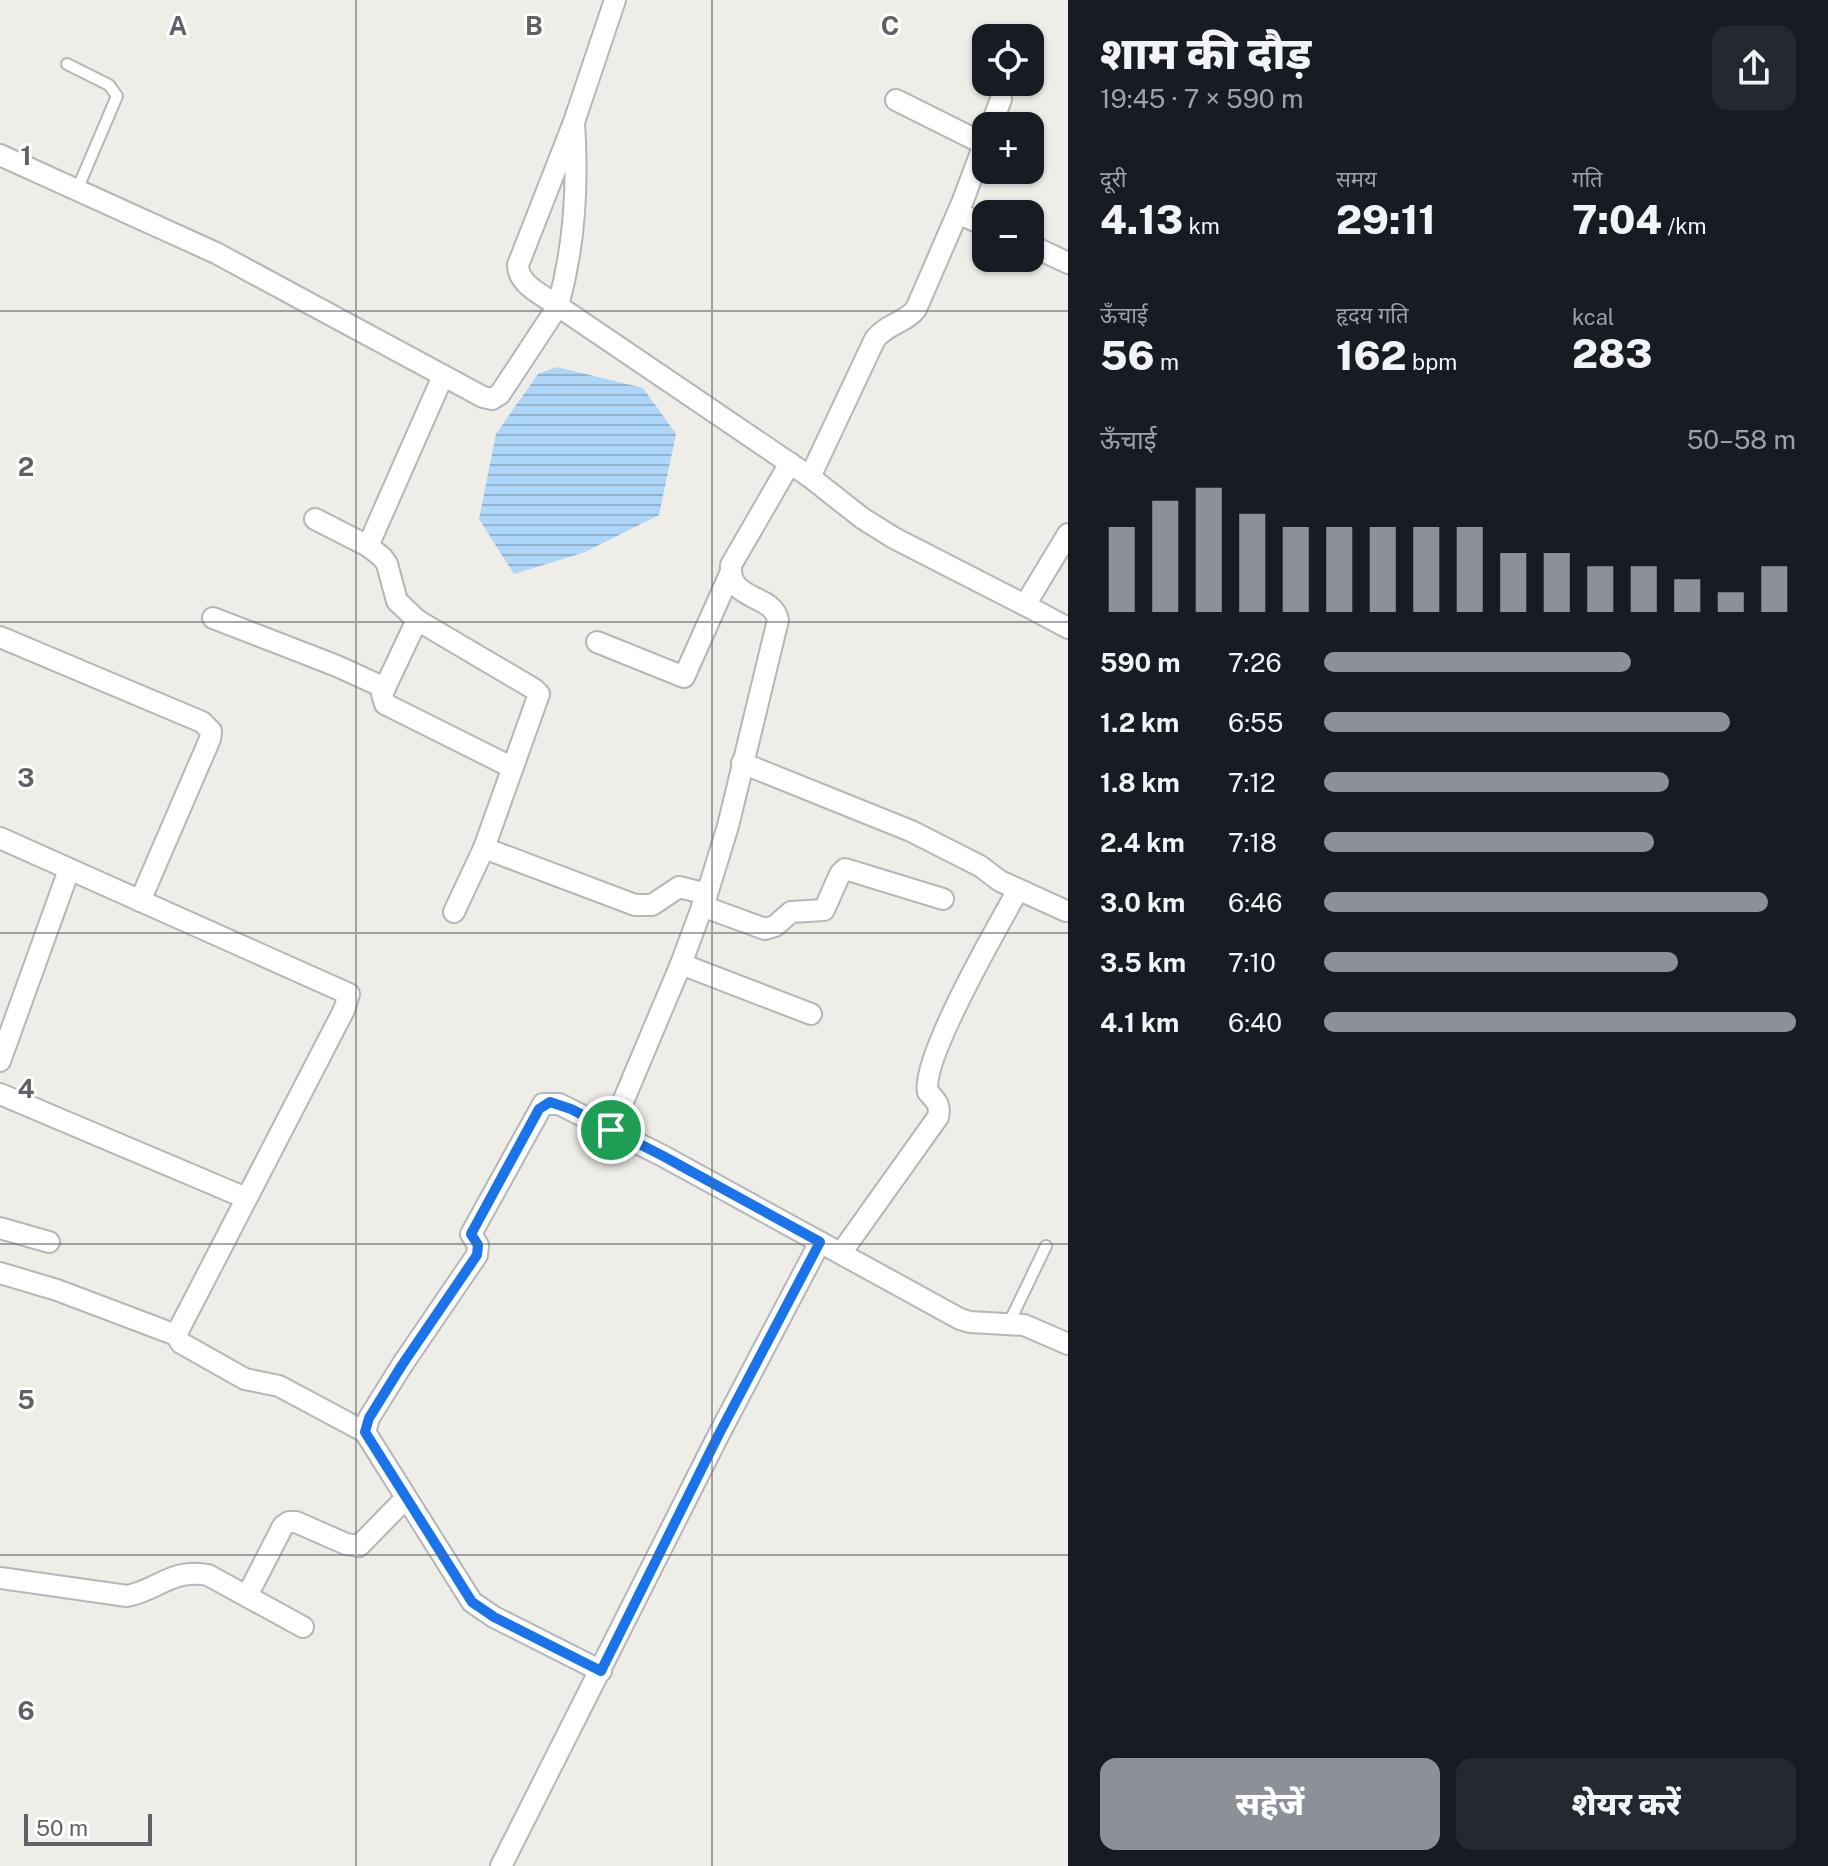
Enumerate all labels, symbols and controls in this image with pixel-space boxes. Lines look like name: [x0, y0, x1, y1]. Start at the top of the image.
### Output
text: A: [169, 10, 188, 41]
text: B: [525, 10, 543, 41]
text: C: [881, 10, 899, 41]
map controls: [972, 24, 1044, 272]
button: locate: [972, 24, 1044, 96]
button: share: [1712, 26, 1796, 110]
text: शाम की दौड़: [1100, 27, 1311, 79]
text: 19:45 · 7 × 590 m: [1100, 83, 1303, 114]
button: +: [972, 112, 1044, 184]
text: 1: [20, 140, 32, 171]
text: दूरी: [1100, 166, 1126, 192]
text: समय: [1336, 166, 1377, 192]
text: गति: [1572, 166, 1603, 192]
text: 4.13: [1100, 196, 1183, 243]
text: 29:11: [1336, 196, 1436, 243]
text: 7:04: [1572, 196, 1662, 243]
button: −: [972, 200, 1044, 272]
text: km: [1183, 213, 1220, 239]
text: /km: [1662, 213, 1707, 239]
text: ऊँचाई: [1100, 302, 1148, 328]
text: हृदय गति: [1336, 302, 1409, 328]
text: kcal: [1572, 304, 1614, 330]
text: 283: [1572, 330, 1653, 377]
text: 56: [1100, 332, 1155, 379]
text: 162: [1336, 332, 1407, 379]
text: m: [1155, 349, 1179, 375]
text: bpm: [1407, 349, 1457, 375]
text: ऊँचाई: [1100, 424, 1156, 455]
text: 50–58 m: [1687, 424, 1796, 455]
text: 2: [18, 451, 34, 482]
text: 590 m: [1100, 647, 1181, 678]
text: 7:26: [1228, 647, 1282, 678]
text: 1.2 km: [1100, 707, 1179, 738]
text: 6:55: [1228, 707, 1283, 738]
text: 3: [17, 762, 35, 793]
text: 1.8 km: [1100, 767, 1180, 798]
text: 7:12: [1228, 767, 1276, 798]
text: 2.4 km: [1100, 827, 1185, 858]
text: 7:18: [1228, 827, 1277, 858]
text: 3.0 km: [1100, 887, 1185, 918]
text: 6:46: [1228, 887, 1282, 918]
text: 3.5 km: [1100, 947, 1186, 978]
text: 7:10: [1228, 947, 1276, 978]
text: 4.1 km: [1100, 1007, 1179, 1038]
text: 6:40: [1228, 1007, 1282, 1038]
text: 4: [17, 1073, 35, 1104]
pin: [577, 1096, 645, 1164]
icon: arrive: [589, 1108, 633, 1152]
text: 5: [17, 1384, 35, 1415]
text: 6: [17, 1695, 35, 1726]
button: सहेजें: [1100, 1758, 1440, 1850]
button: शेयर करें: [1456, 1758, 1796, 1850]
scale bar: [24, 1810, 152, 1846]
text: 50 m: [36, 1815, 88, 1841]

